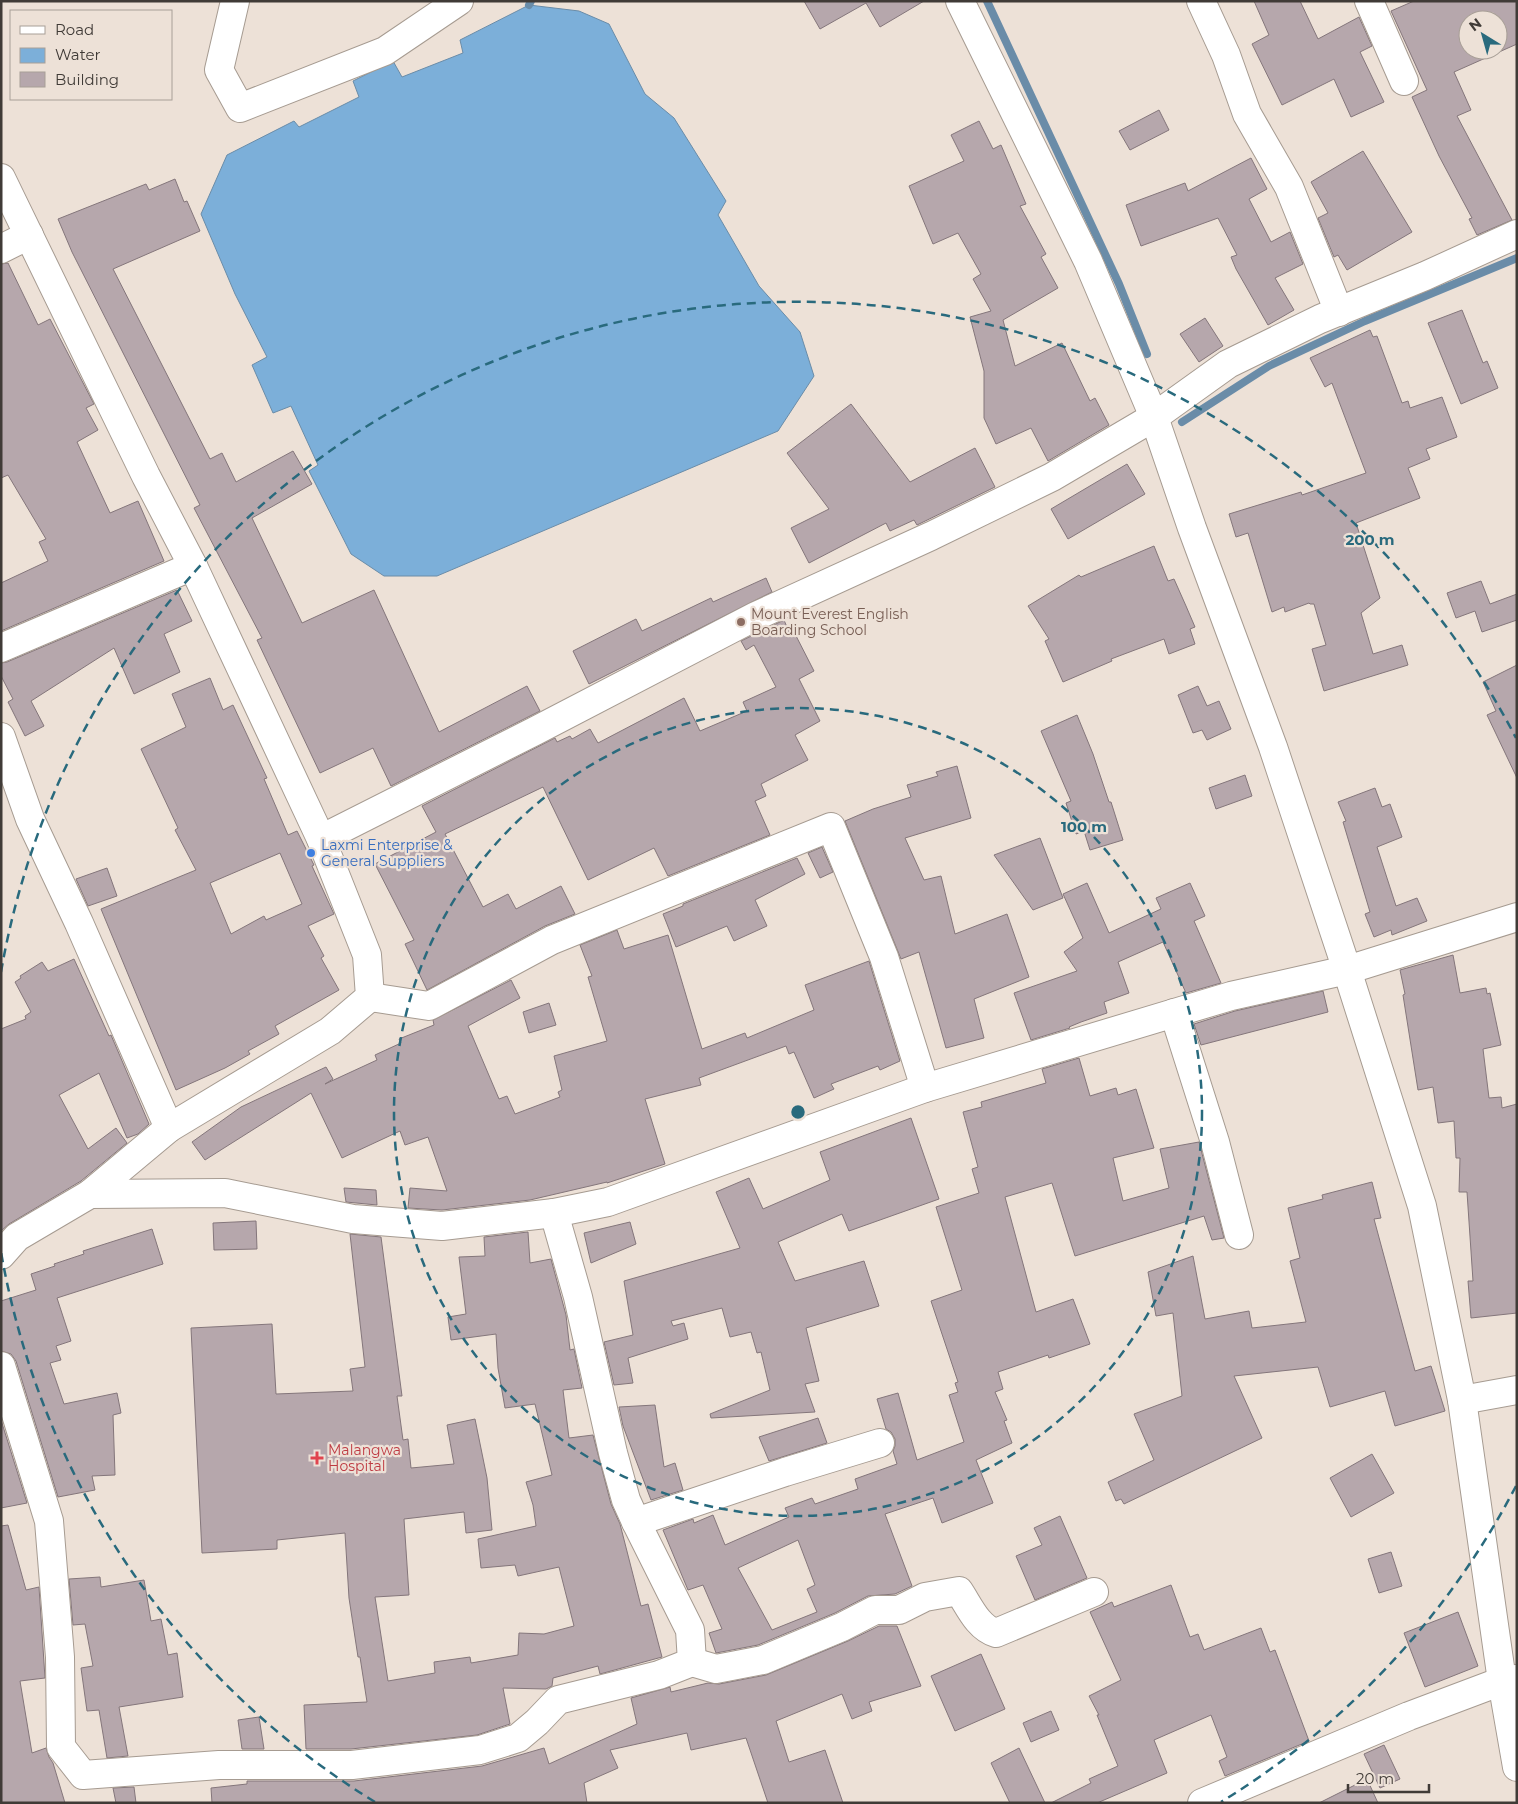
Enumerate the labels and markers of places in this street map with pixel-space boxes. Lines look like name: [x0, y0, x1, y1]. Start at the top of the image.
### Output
place label: Mount Everest English Boarding School: [751, 605, 909, 639]
marker: Mount Everest English Boarding School: [735, 616, 747, 628]
place label: Laxmi Enterprise & General Suppliers: [321, 836, 453, 870]
marker: Laxmi Enterprise & General Suppliers: [305, 847, 317, 859]
centre of rings: [789, 1103, 807, 1121]
place label: Malangwa Hospital: [328, 1441, 401, 1475]
marker: Malangwa Hospital: [310, 1451, 324, 1465]

